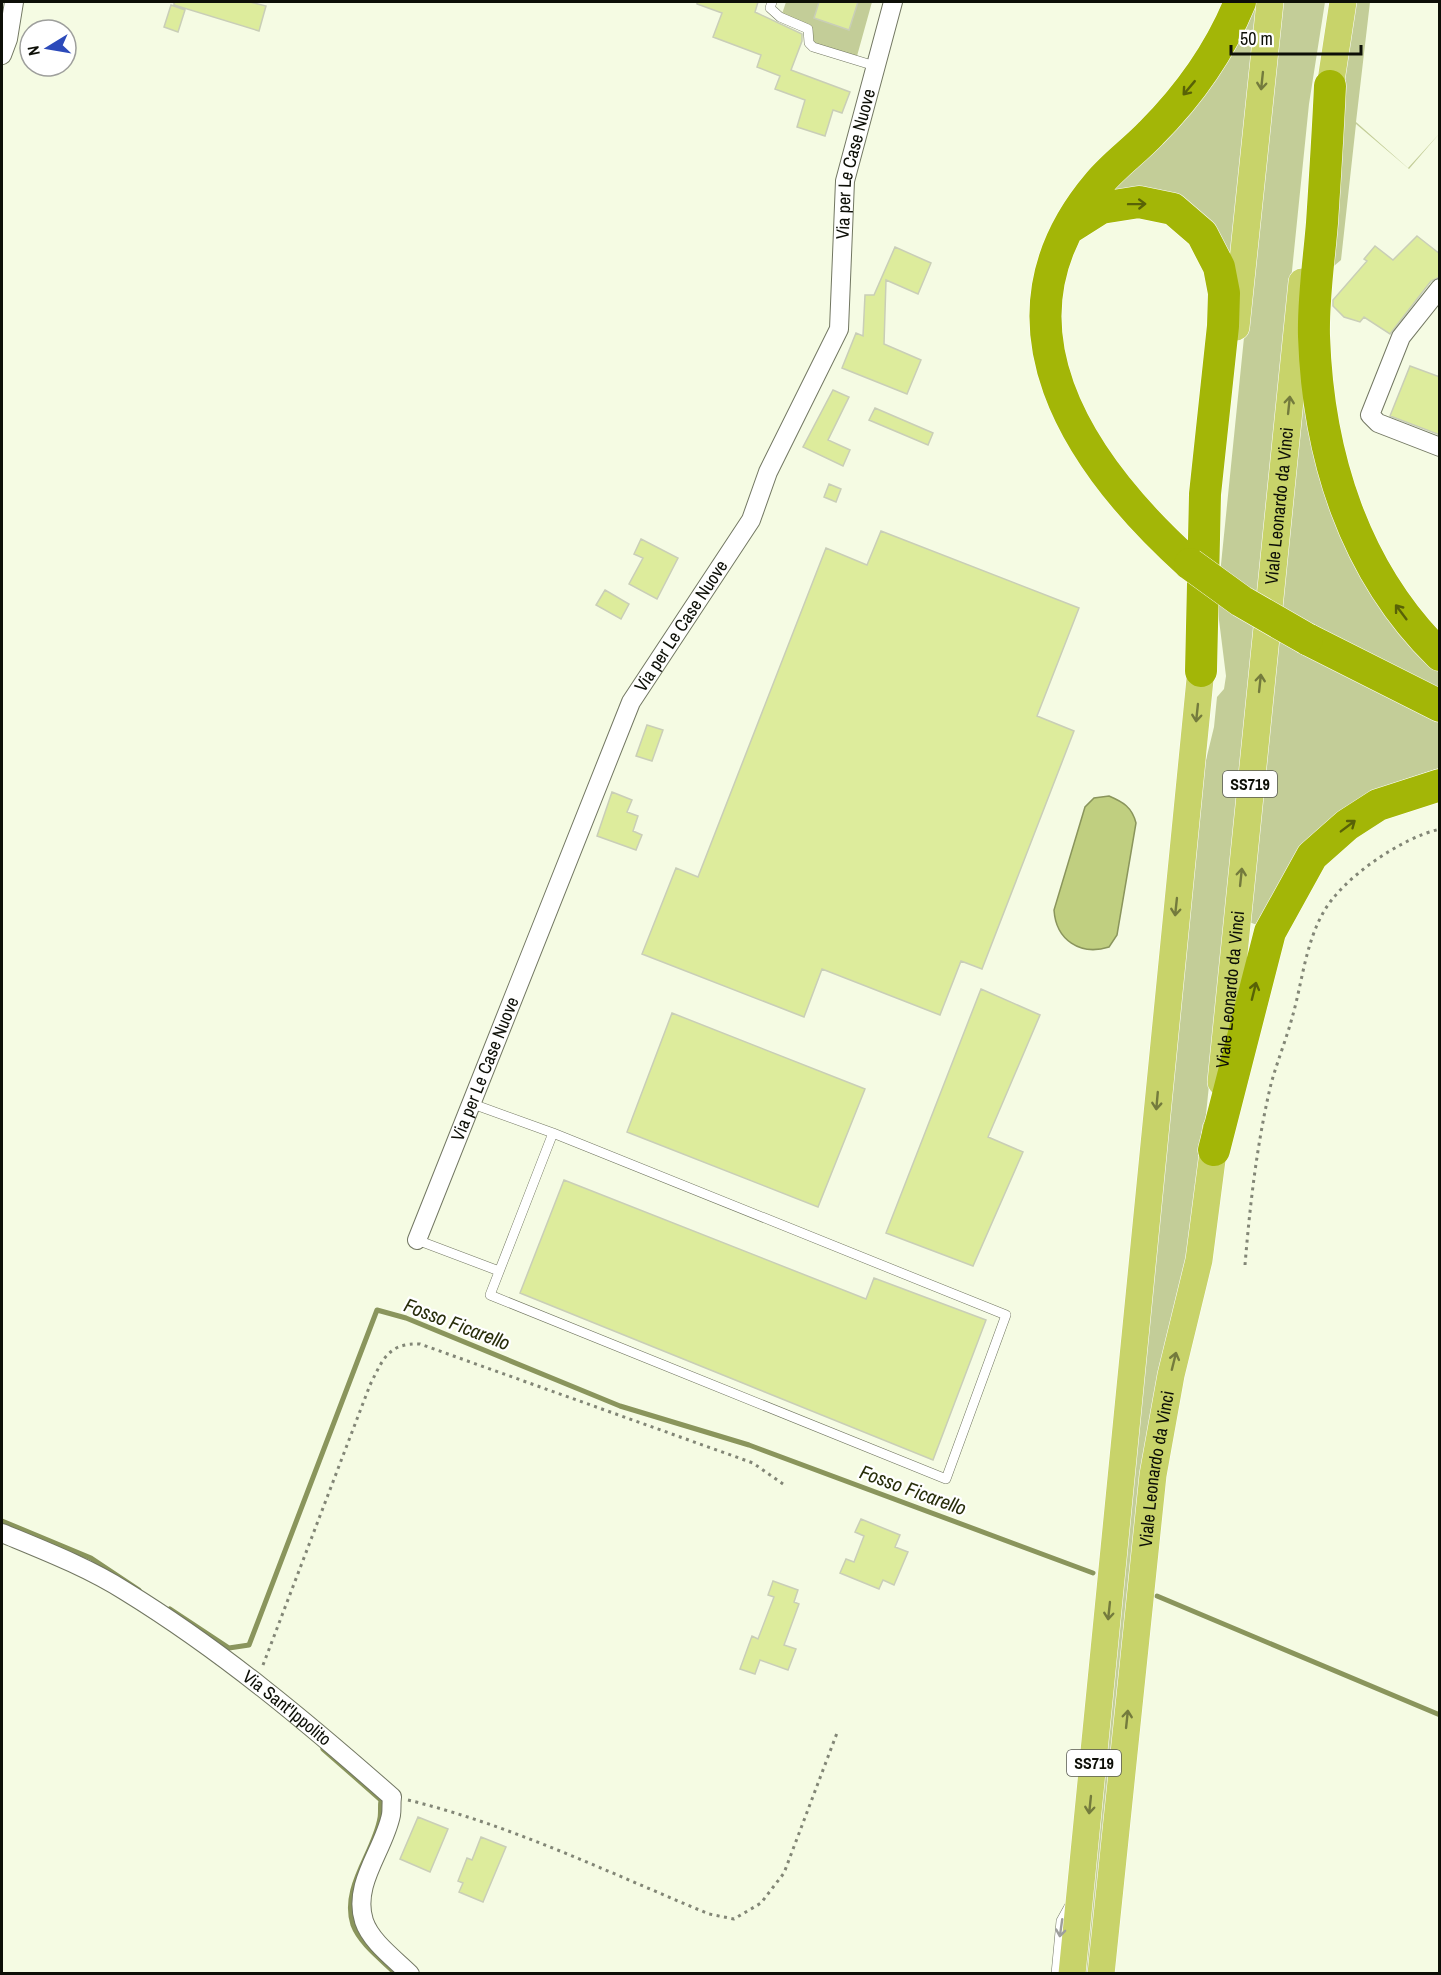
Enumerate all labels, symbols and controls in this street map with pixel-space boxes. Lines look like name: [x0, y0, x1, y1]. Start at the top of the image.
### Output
north arrow: [18, 18, 78, 78]
scale bar: [1231, 18, 1362, 56]
text: 50 m: [1240, 26, 1273, 51]
text: N: [22, 44, 45, 58]
one-way arrow: [1256, 70, 1267, 90]
one-way arrow: [1183, 80, 1196, 96]
street label: Via per Le Case Nuove: [830, 86, 881, 240]
one-way arrow: [1127, 198, 1147, 210]
one-way arrow: [1283, 396, 1294, 416]
street label: Viale Leonardo da Vinci: [1258, 426, 1299, 586]
street label: Via per Le Case Nuove: [628, 555, 733, 697]
one-way arrow: [1394, 604, 1407, 620]
one-way arrow: [1255, 674, 1266, 693]
one-way arrow: [1191, 703, 1202, 723]
road number: SS719: [1223, 771, 1277, 797]
one-way arrow: [1339, 819, 1355, 832]
one-way arrow: [1236, 868, 1247, 887]
one-way arrow: [1170, 897, 1181, 917]
street label: Viale Leonardo da Vinci: [1209, 910, 1250, 1069]
one-way arrow: [1249, 982, 1261, 1001]
street label: Via per Le Case Nuove: [445, 993, 524, 1145]
one-way arrow: [1151, 1091, 1162, 1111]
water label: Fosso Ficarello: [400, 1291, 514, 1356]
one-way arrow: [1169, 1351, 1181, 1370]
street label: Viale Leonardo da Vinci: [1133, 1389, 1180, 1549]
water label: Fosso Ficarello: [856, 1458, 970, 1521]
one-way arrow: [1103, 1600, 1114, 1620]
street label: Via Sant'Ippolito: [238, 1664, 337, 1751]
one-way arrow: [1122, 1709, 1133, 1729]
road number: SS719: [1067, 1750, 1121, 1776]
one-way arrow: [1084, 1795, 1095, 1814]
one-way arrow: [1055, 1918, 1066, 1938]

